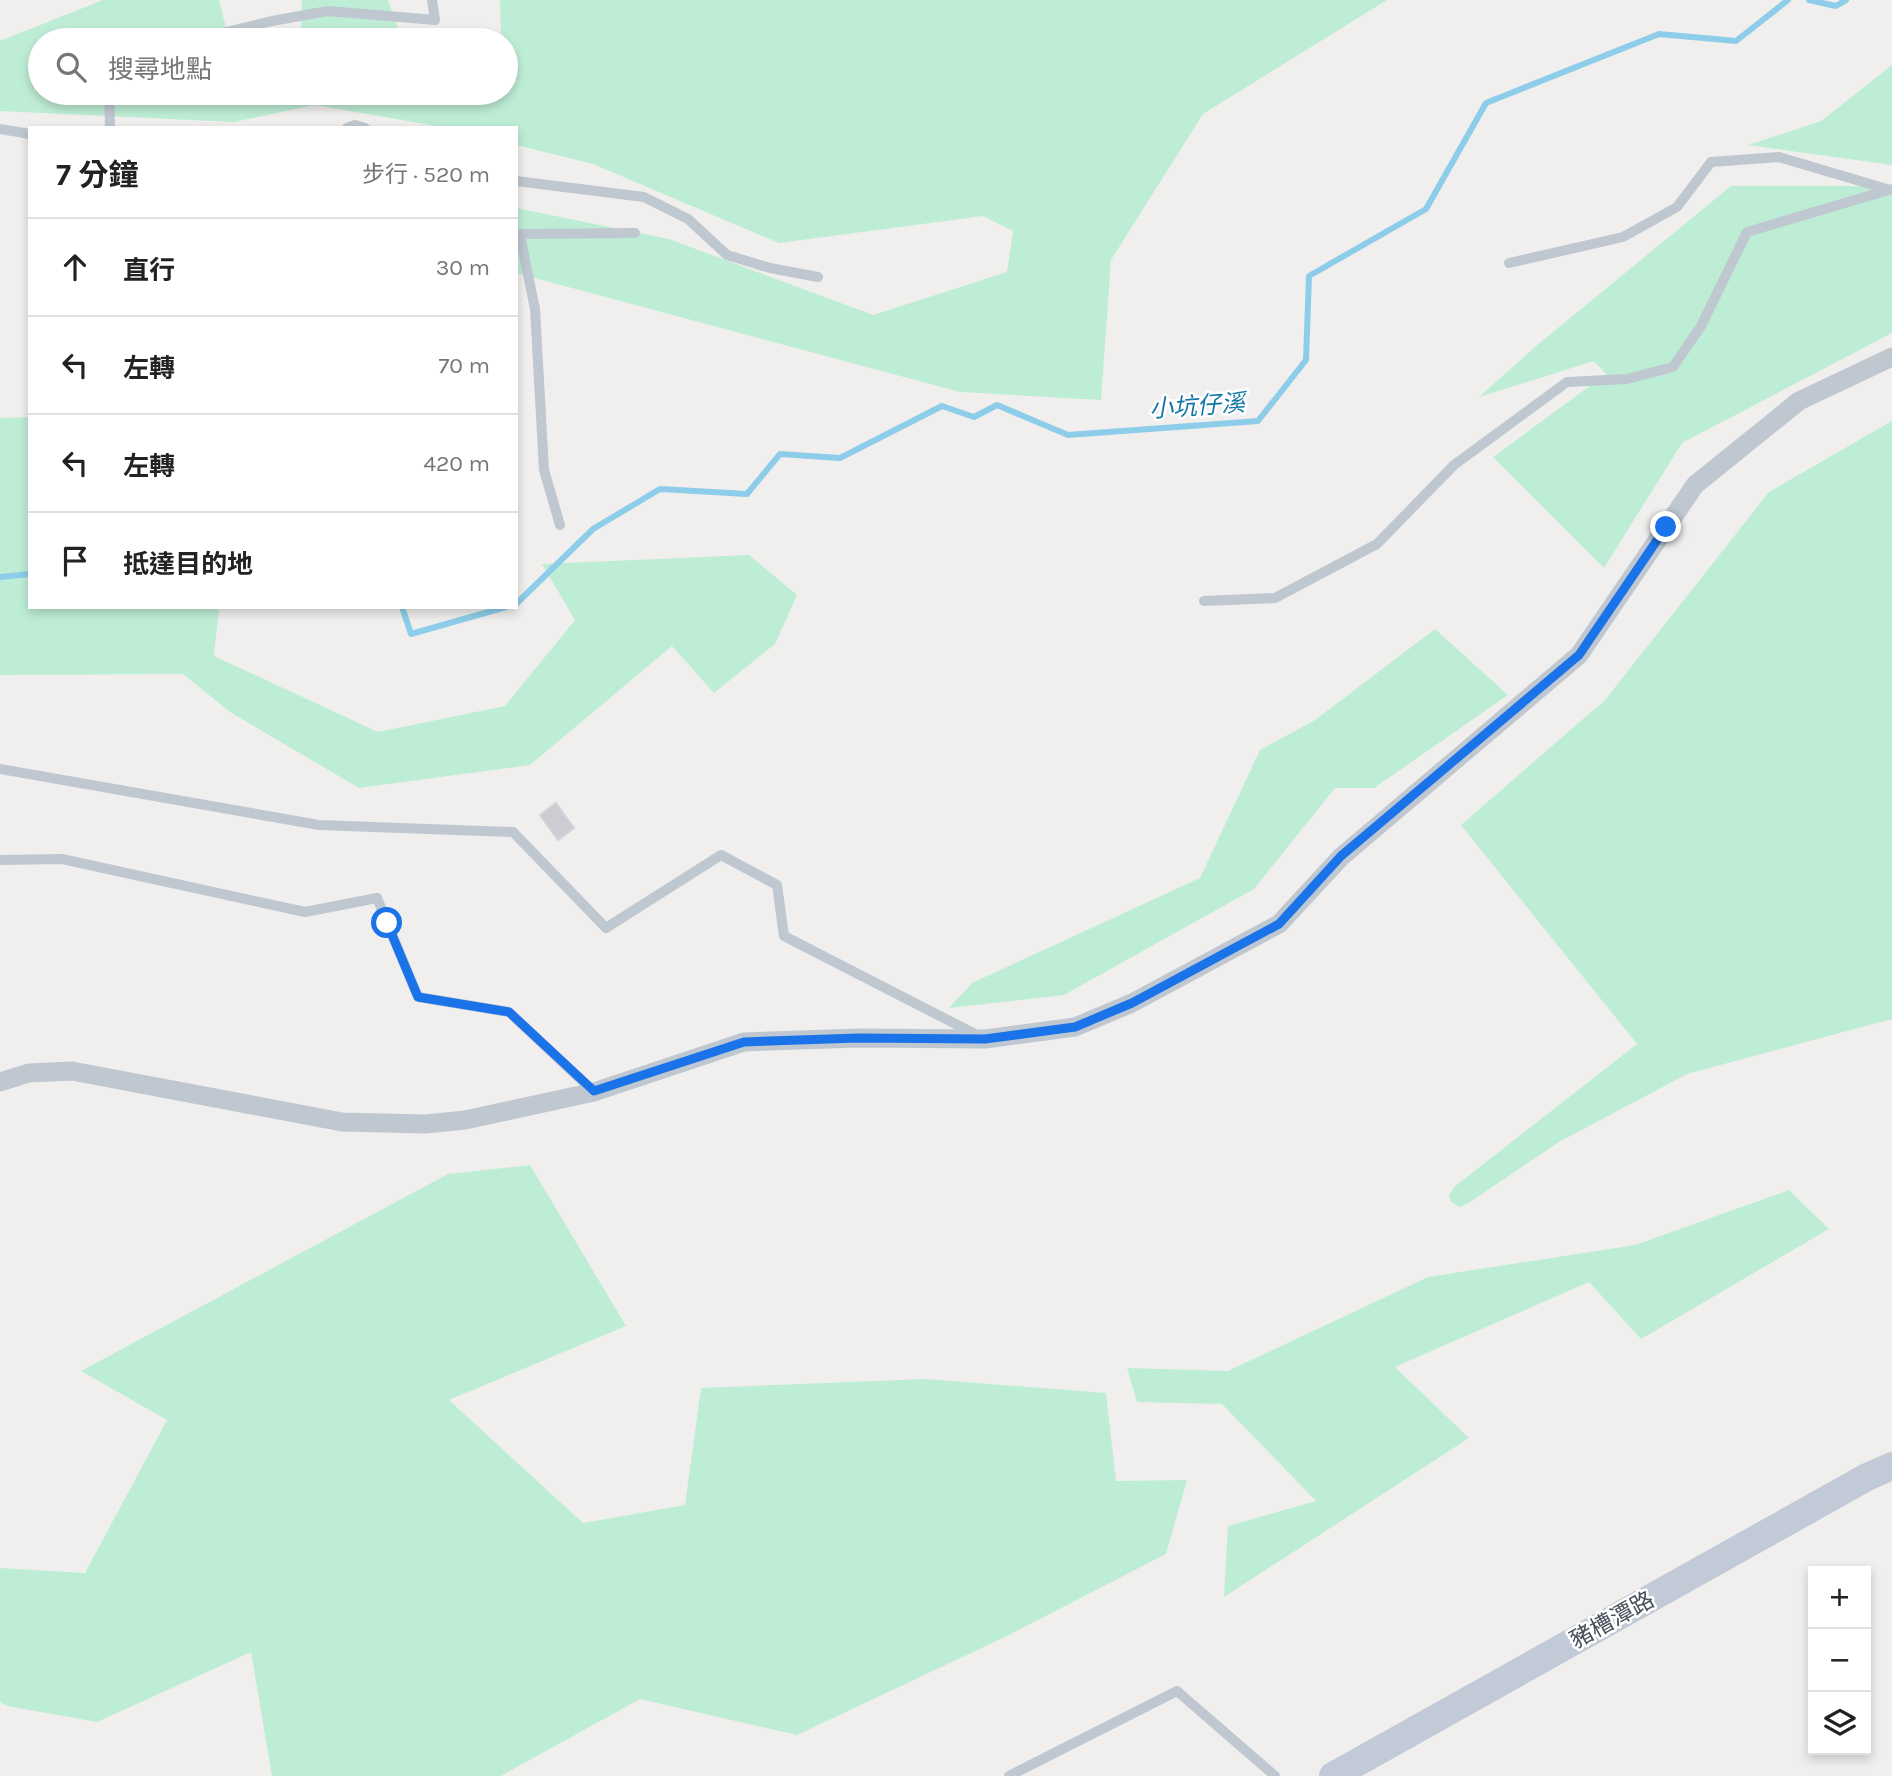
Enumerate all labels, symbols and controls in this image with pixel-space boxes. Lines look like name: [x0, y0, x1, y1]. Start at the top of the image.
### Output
search box: [28, 28, 518, 105]
icon: search: [52, 48, 90, 86]
text: 搜尋地點: [108, 54, 212, 85]
text: 7 分鐘: [56, 157, 139, 193]
text: 步行 · 520 m: [362, 161, 490, 188]
icon: ahead: [56, 248, 94, 286]
text: 30 m: [436, 254, 490, 281]
text: 直行: [123, 255, 175, 286]
icon: left: [56, 346, 94, 384]
text: 70 m: [439, 352, 490, 379]
text: 左轉: [123, 353, 175, 384]
water label: 小坑仔溪: [1148, 388, 1249, 423]
icon: left: [56, 444, 94, 482]
text: 420 m: [423, 450, 490, 477]
text: 左轉: [123, 451, 175, 482]
route end: [1650, 511, 1681, 542]
icon: arrive: [56, 542, 94, 580]
text: 抵達目的地: [123, 549, 253, 580]
route start: [371, 907, 402, 938]
map controls: [1808, 1566, 1871, 1755]
button: +: [1808, 1566, 1871, 1629]
street label: 豬槽潭路: [1565, 1586, 1659, 1654]
button: −: [1808, 1629, 1871, 1692]
button: layers: [1808, 1692, 1871, 1755]

